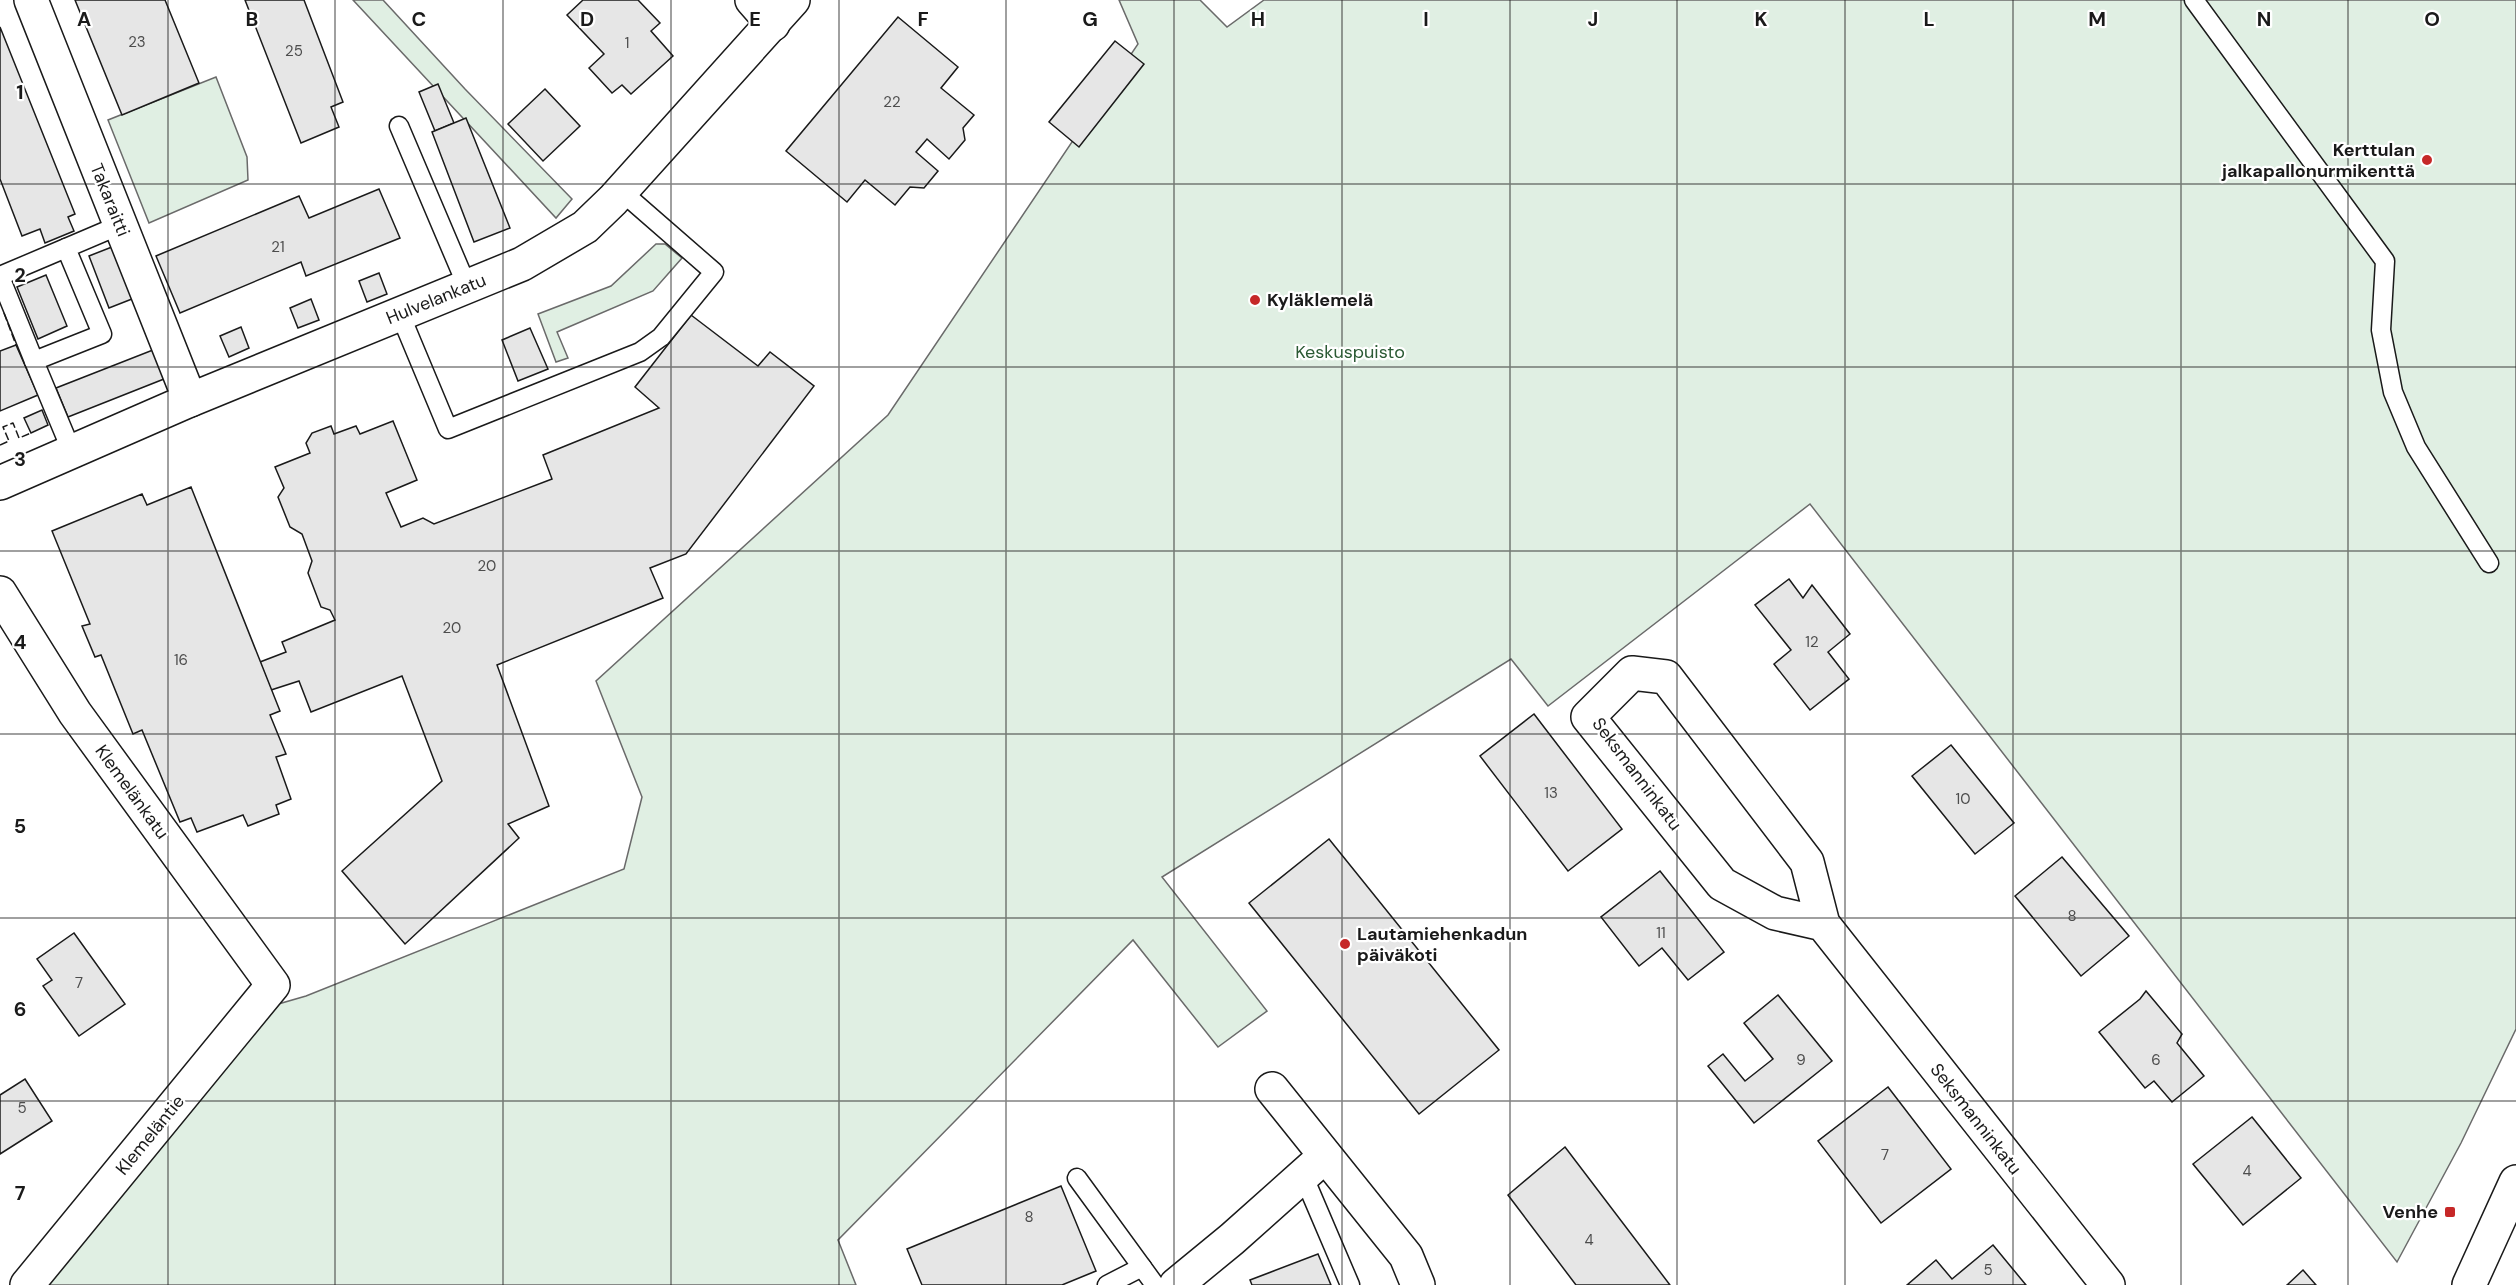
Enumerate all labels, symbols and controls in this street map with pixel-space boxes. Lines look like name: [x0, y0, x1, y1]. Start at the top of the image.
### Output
text: A: [77, 6, 91, 32]
text: B: [246, 6, 258, 32]
text: C: [412, 6, 426, 32]
text: D: [580, 6, 594, 32]
text: E: [749, 6, 761, 32]
text: F: [917, 6, 929, 32]
text: G: [1082, 6, 1098, 32]
text: H: [1251, 6, 1265, 32]
text: I: [1423, 6, 1429, 32]
text: J: [1588, 6, 1598, 32]
text: K: [1754, 6, 1768, 32]
text: L: [1923, 6, 1935, 32]
text: M: [2088, 6, 2106, 32]
text: N: [2257, 6, 2271, 32]
text: O: [2424, 6, 2440, 32]
house number: 23: [128, 32, 146, 52]
house number: 1: [625, 33, 629, 53]
house number: 25: [285, 41, 303, 61]
text: 1: [16, 79, 24, 105]
house number: 22: [883, 92, 901, 112]
place label: Kerttulan jalkapallonurmikenttä: [2221, 138, 2415, 183]
marker: Kerttulan jalkapallonurmikenttä: [2420, 153, 2434, 167]
street label: Takaraitti: [85, 160, 135, 240]
house number: 21: [271, 237, 285, 257]
text: 2: [14, 262, 26, 288]
street label: Hulvelankatu: [382, 268, 490, 330]
place label: Kyläklemelä: [1267, 288, 1373, 312]
marker: Kyläklemelä: [1248, 293, 1262, 307]
park label: Keskuspuisto: [1295, 340, 1405, 364]
text: 3: [14, 446, 26, 472]
house number: 20: [478, 556, 496, 576]
house number: 20: [443, 618, 461, 638]
text: 4: [14, 629, 27, 655]
house number: 12: [1805, 632, 1819, 652]
house number: 16: [174, 650, 188, 670]
street label: Seksmanninkatu: [1587, 713, 1687, 835]
street label: Klemelänkatu: [90, 740, 174, 844]
house number: 13: [1544, 783, 1558, 803]
house number: 10: [1956, 789, 1970, 809]
text: 5: [14, 813, 26, 839]
house number: 8: [2067, 906, 2077, 926]
place label: Lautamiehenkadun päiväkoti: [1357, 922, 1527, 967]
house number: 11: [1656, 923, 1666, 943]
marker: Lautamiehenkadun päiväkoti: [1338, 937, 1352, 951]
house number: 7: [75, 973, 83, 993]
text: 6: [14, 996, 26, 1022]
house number: 9: [1796, 1050, 1806, 1070]
house number: 6: [2151, 1050, 2161, 1070]
street label: Seksmanninkatu: [1925, 1058, 2027, 1180]
street label: Klemeläntie: [110, 1090, 190, 1180]
house number: 5: [17, 1098, 27, 1118]
house number: 7: [1881, 1145, 1889, 1165]
house number: 4: [2242, 1161, 2252, 1181]
text: 7: [15, 1180, 26, 1206]
place label: Venhe: [2382, 1200, 2438, 1224]
marker: Venhe: [2443, 1205, 2457, 1219]
house number: 8: [1024, 1207, 1034, 1227]
house number: 4: [1584, 1230, 1594, 1250]
house number: 5: [1983, 1260, 1993, 1280]

